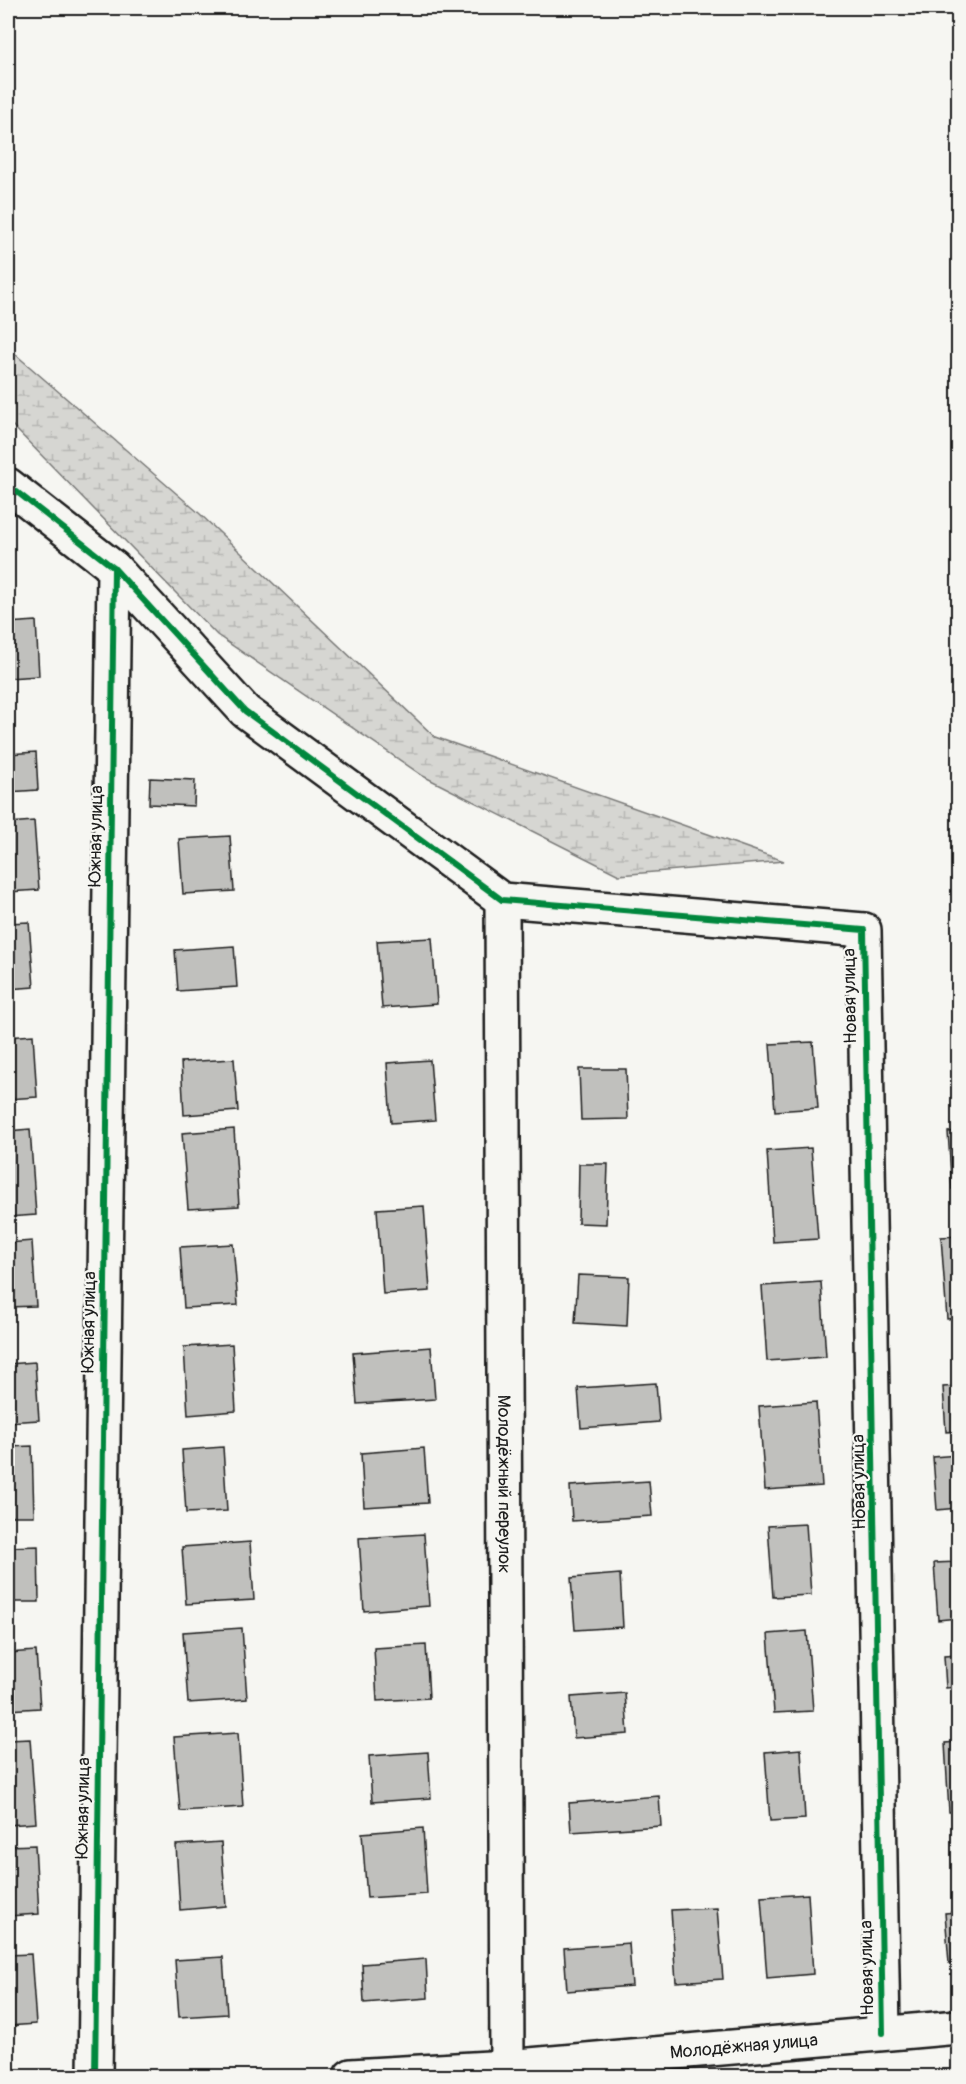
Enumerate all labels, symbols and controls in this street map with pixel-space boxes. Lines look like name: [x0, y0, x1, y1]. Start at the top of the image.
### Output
street label: Южная улица: [84, 785, 108, 887]
street label: Новая улица: [838, 948, 862, 1044]
street label: Южная улица: [77, 1271, 101, 1373]
street label: Молодёжный переулок: [493, 1395, 516, 1573]
street label: Новая улица: [847, 1434, 871, 1530]
street label: Южная улица: [71, 1757, 95, 1859]
street label: Новая улица: [855, 1920, 879, 2016]
street label: Молодёжная улица: [669, 2028, 819, 2064]

